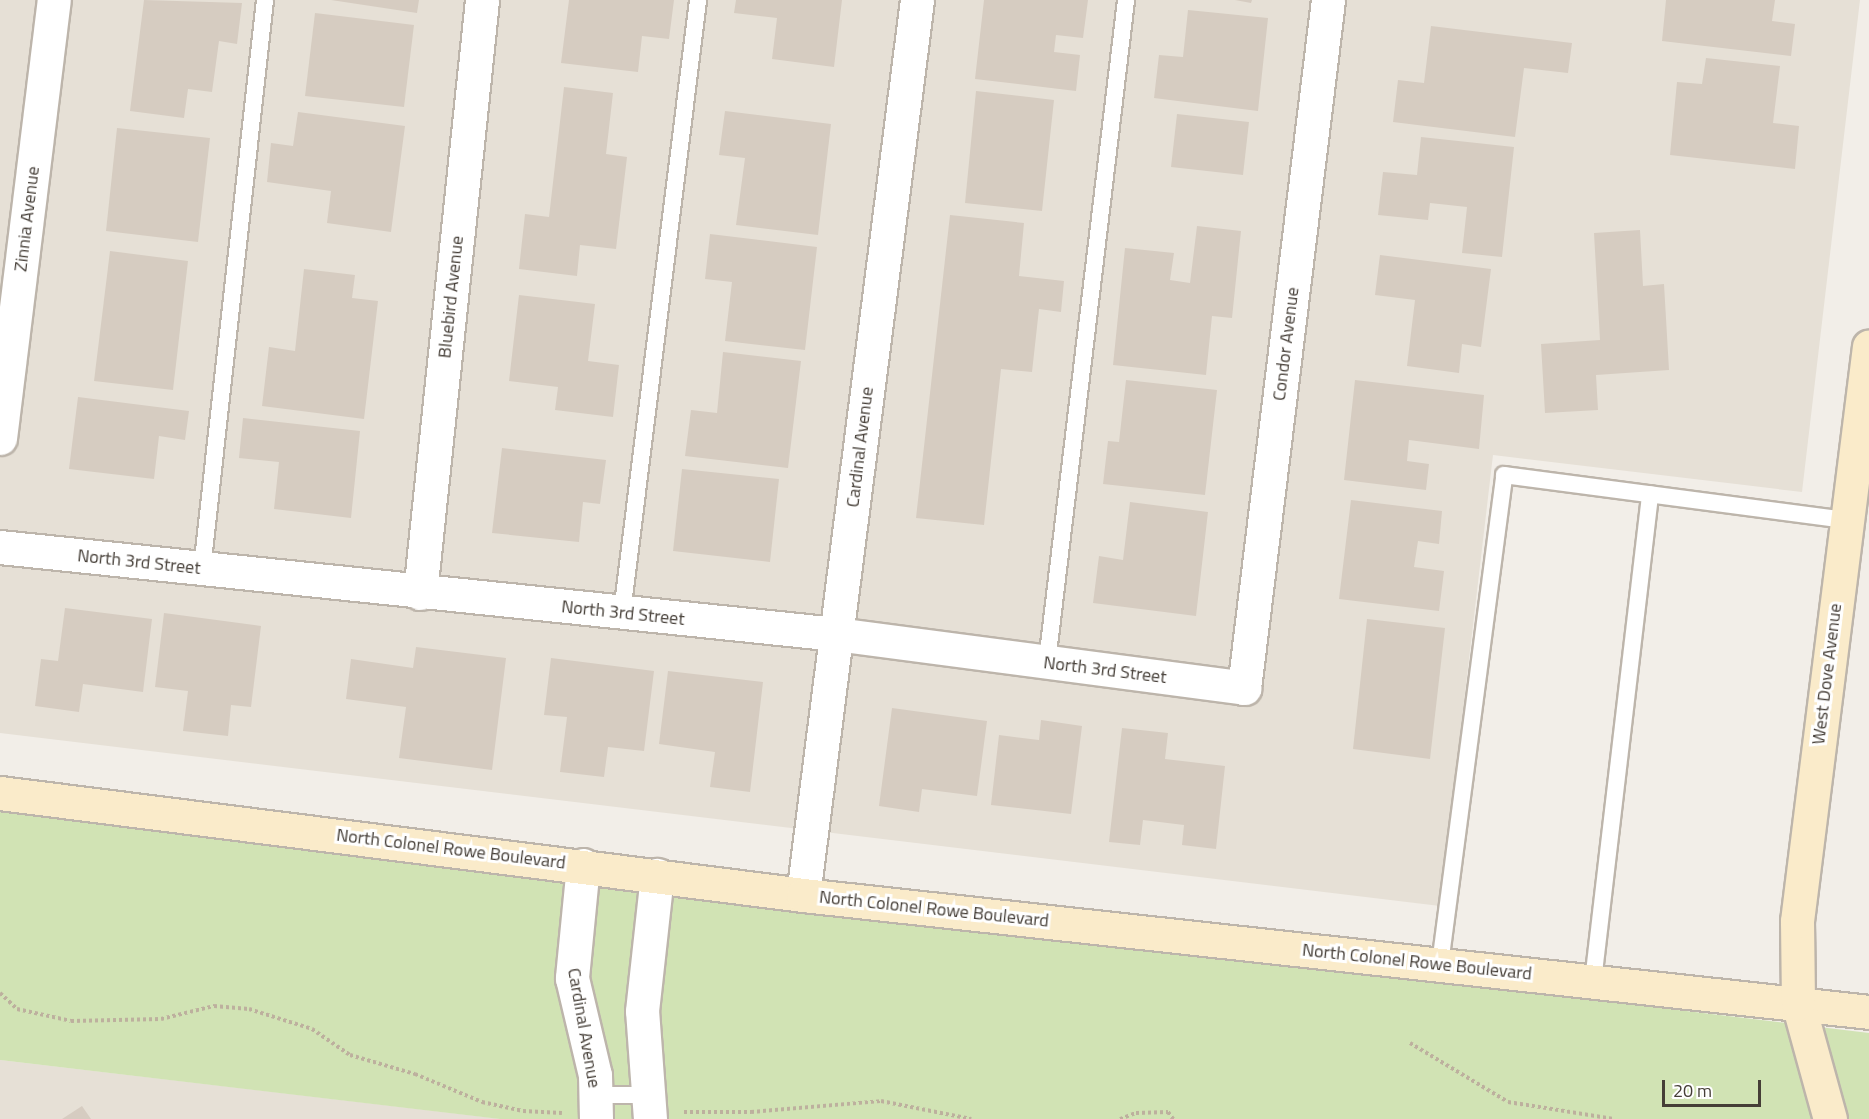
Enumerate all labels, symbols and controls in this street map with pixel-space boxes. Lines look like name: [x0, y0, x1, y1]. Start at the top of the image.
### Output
street label: Zinnia Avenue: [10, 165, 44, 273]
street label: Bluebird Avenue: [434, 235, 468, 359]
street label: Condor Avenue: [1268, 286, 1304, 402]
street label: Cardinal Avenue: [842, 385, 878, 509]
street label: North 3rd Street: [76, 545, 202, 579]
street label: North 3rd Street: [560, 596, 686, 630]
street label: West Dove Avenue: [1808, 602, 1846, 746]
street label: North 3rd Street: [1042, 652, 1168, 688]
street label: North Colonel Rowe Boulevard: [335, 824, 567, 874]
street label: North Colonel Rowe Boulevard: [818, 886, 1050, 932]
street label: North Colonel Rowe Boulevard: [1301, 939, 1533, 985]
street label: Cardinal Avenue: [563, 966, 605, 1090]
scale bar: [1665, 1068, 1764, 1106]
text: 20 m: [1673, 1077, 1712, 1104]

